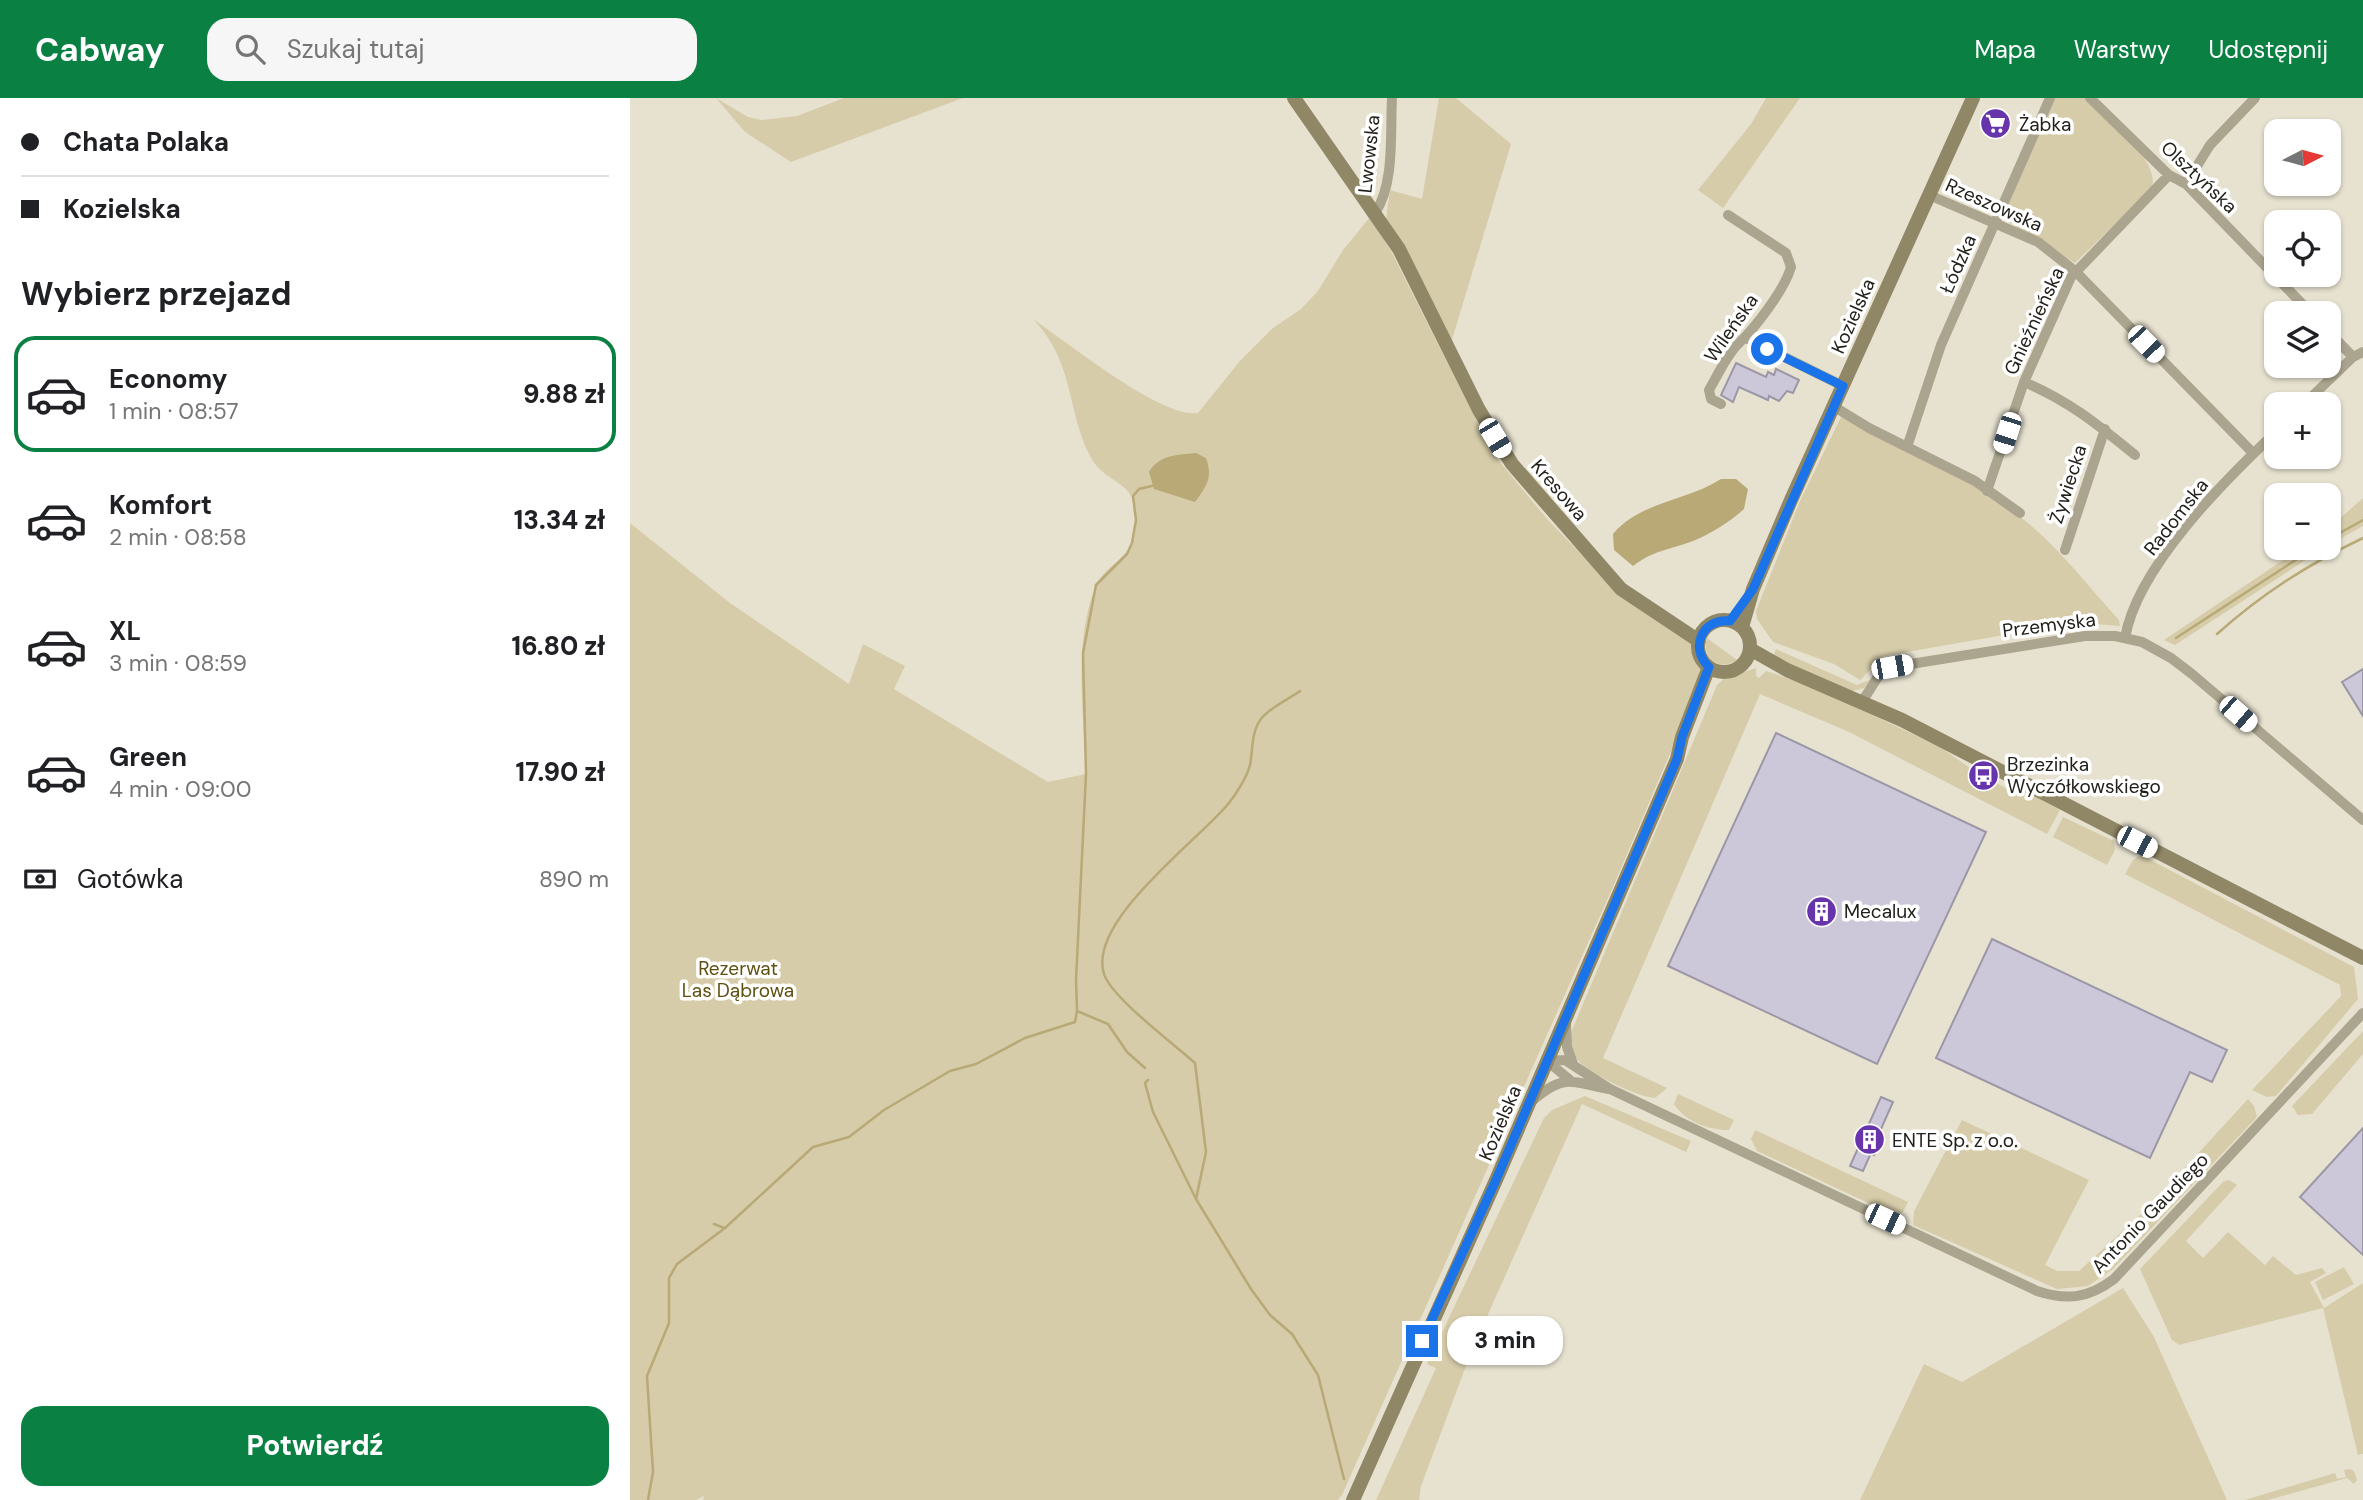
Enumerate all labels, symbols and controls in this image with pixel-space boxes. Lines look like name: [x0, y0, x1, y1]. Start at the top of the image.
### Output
search box: [207, 18, 697, 81]
text: Cabway: [35, 28, 165, 71]
icon: search: [231, 30, 269, 68]
text: Szukaj tutaj: [287, 32, 425, 66]
text: Mapa: [1974, 34, 2036, 65]
text: Warstwy: [2074, 34, 2170, 65]
text: Udostępnij: [2208, 34, 2328, 65]
supermarket icon: Żabka: [1979, 107, 2013, 141]
place label: Żabka: [2019, 112, 2071, 137]
street label: Lwowska: [1352, 114, 1386, 194]
north arrow: [2264, 119, 2342, 196]
map controls: [2264, 119, 2341, 560]
text: Chata Polaka: [63, 125, 229, 159]
street label: Olsztyńska: [2156, 135, 2242, 219]
street label: Rzeszowska: [1941, 172, 2047, 238]
text: Kozielska: [63, 192, 181, 226]
button: locate: [2264, 210, 2341, 287]
street label: Łódzka: [1934, 231, 1982, 297]
street label: Gnieźnieńska: [1998, 263, 2070, 379]
text: Wybierz przejazd: [21, 273, 291, 315]
street label: Kozielska: [1825, 275, 1881, 357]
street label: Wileńska: [1698, 289, 1764, 367]
button: layers: [2264, 301, 2341, 378]
car: [2124, 322, 2169, 366]
route start: [1751, 333, 1783, 365]
text: Economy: [109, 362, 227, 396]
icon: car: [25, 363, 88, 426]
text: 9.88 zł: [523, 377, 605, 411]
button: +: [2264, 392, 2341, 469]
text: 1 min · 08:57: [109, 396, 239, 426]
car: [1991, 410, 2024, 456]
car: [1476, 415, 1515, 461]
street label: Żywiecka: [2044, 441, 2092, 527]
street label: Kresowa: [1525, 454, 1593, 526]
street label: Radomska: [2138, 474, 2214, 560]
button: −: [2264, 483, 2341, 560]
text: Komfort: [109, 488, 212, 522]
icon: car: [25, 489, 88, 552]
text: 13.34 zł: [514, 503, 605, 537]
text: 2 min · 08:58: [109, 522, 247, 552]
street label: Przemyska: [2001, 607, 2097, 643]
text: XL: [109, 614, 141, 648]
icon: car: [25, 615, 88, 678]
text: 16.80 zł: [512, 629, 605, 663]
text: 3 min · 08:59: [109, 648, 247, 678]
car: [1870, 653, 1915, 681]
car: [2216, 692, 2261, 736]
text: Green: [109, 740, 187, 774]
icon: car: [25, 741, 88, 804]
place label: Brzezinka Wyczółkowskiego: [2007, 752, 2161, 799]
text: 17.90 zł: [516, 755, 605, 789]
bus stop icon: Brzezinka Wyczółkowskiego: [1967, 758, 2001, 792]
text: 4 min · 09:00: [109, 774, 251, 804]
car: [2114, 823, 2161, 861]
icon: cash: [21, 860, 59, 898]
text: Gotówka: [77, 862, 183, 896]
text: 890 m: [539, 864, 609, 894]
building icon: Mecalux: [1804, 894, 1838, 928]
place label: Mecalux: [1844, 899, 1917, 924]
park label: Rezerwat Las Dąbrowa: [682, 956, 794, 1003]
street label: Kozielska: [1473, 1082, 1527, 1164]
building icon: ENTE Sp. z o.o.: [1852, 1123, 1886, 1157]
place label: ENTE Sp. z o.o.: [1892, 1128, 2018, 1153]
street label: Antonio Gaudiego: [2086, 1147, 2214, 1279]
car: [1862, 1201, 1909, 1237]
callout: 3 min: [1446, 1316, 1562, 1366]
route end: [1406, 1325, 1438, 1357]
text: 3 min: [1474, 1325, 1536, 1355]
button: Potwierdź: [21, 1406, 609, 1486]

